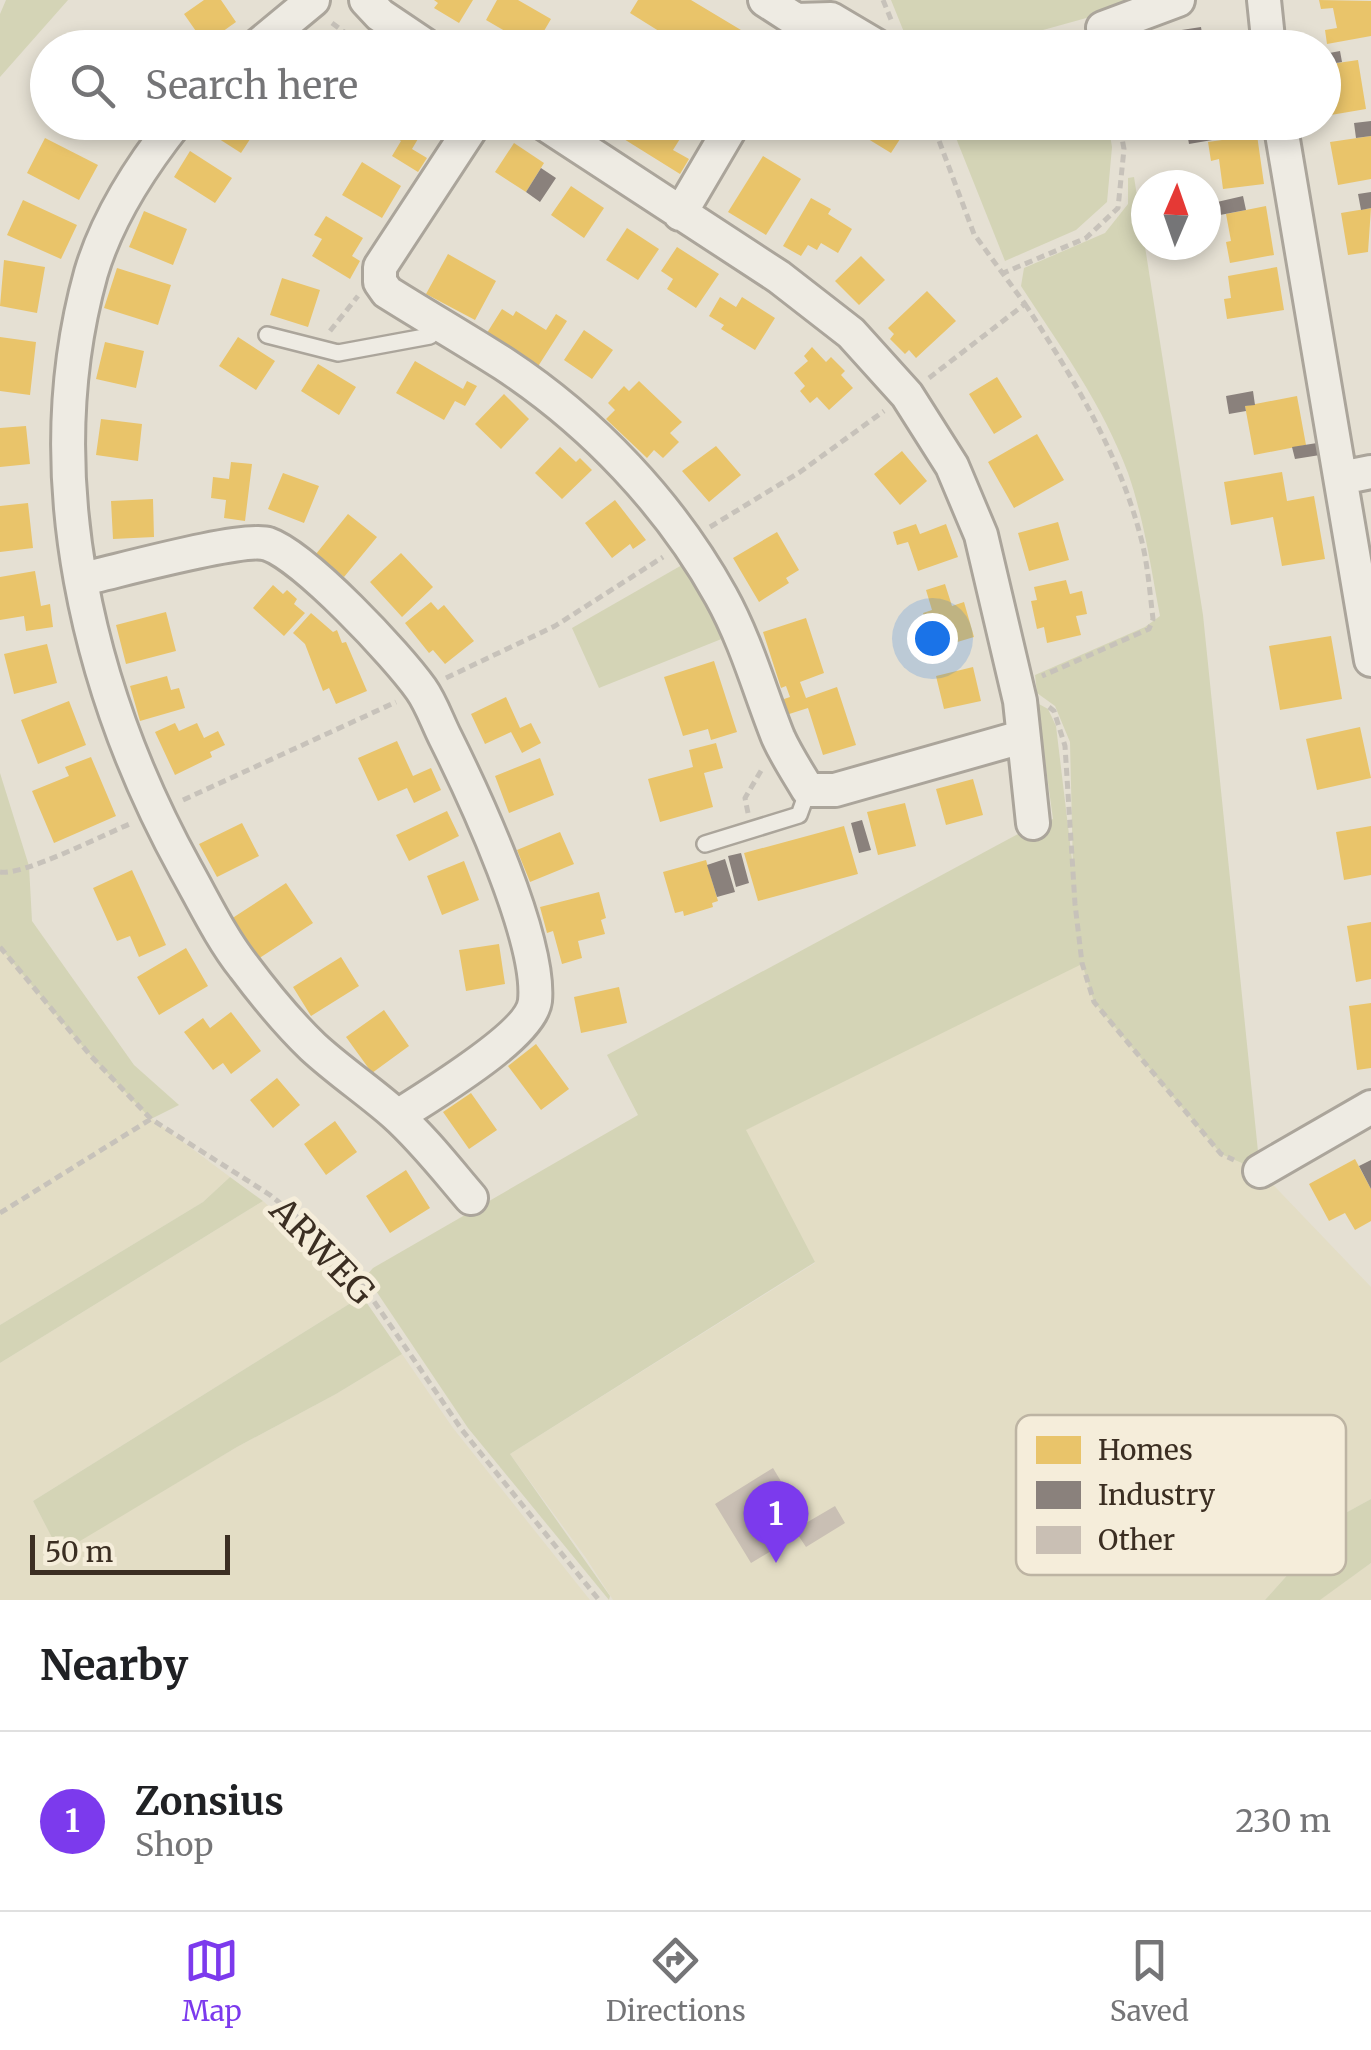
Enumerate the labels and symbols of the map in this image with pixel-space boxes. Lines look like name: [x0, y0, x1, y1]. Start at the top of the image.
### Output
north arrow: [1131, 170, 1221, 260]
your location: [907, 613, 958, 664]
street label: ARWEG: [260, 1188, 383, 1314]
legend: [1016, 1415, 1346, 1575]
text: Homes: [1098, 1432, 1193, 1468]
text: Industry: [1098, 1477, 1216, 1513]
pin: 1: [744, 1480, 808, 1563]
text: Other: [1098, 1522, 1175, 1558]
scale bar: [30, 1530, 230, 1574]

